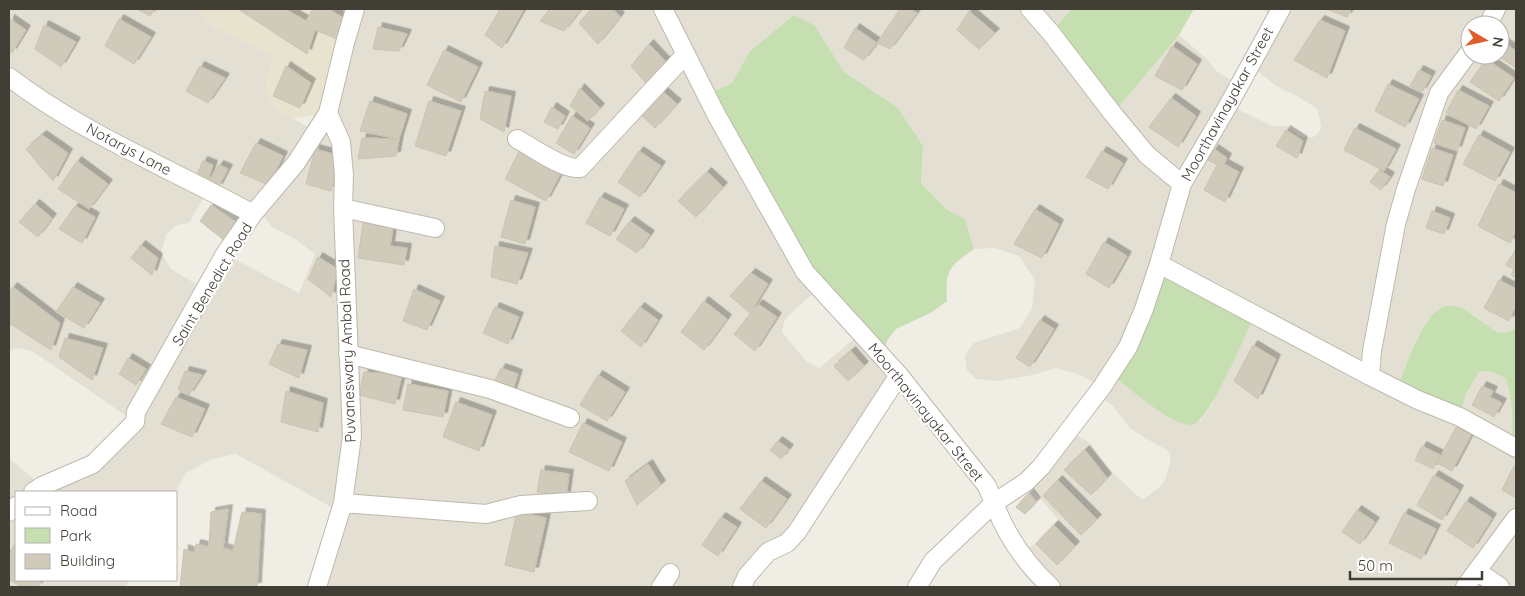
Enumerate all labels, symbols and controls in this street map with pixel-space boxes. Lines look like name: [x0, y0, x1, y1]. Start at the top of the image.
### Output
north arrow: [1460, 15, 1510, 65]
street label: Moorthavinayakar Street: [1177, 24, 1277, 184]
text: N: [1488, 36, 1508, 49]
street label: Notarys Lane: [83, 119, 175, 179]
street label: Saint Benedict Road: [168, 219, 256, 349]
street label: Puvaneswary Ambal Road: [334, 259, 360, 443]
street label: Moorthavinayakar Street: [864, 339, 988, 485]
legend: [15, 491, 178, 581]
text: Road: [60, 501, 97, 520]
text: Park: [60, 526, 92, 545]
scale bar: [1350, 548, 1482, 580]
text: Building: [60, 551, 115, 570]
text: 50 m: [1358, 556, 1393, 575]

